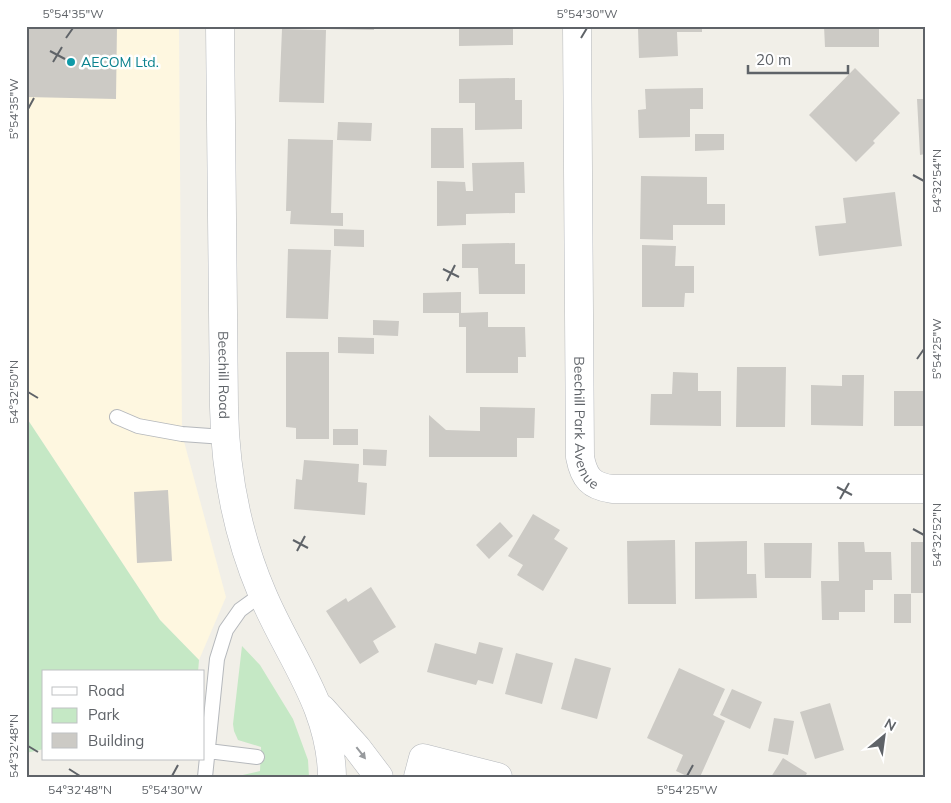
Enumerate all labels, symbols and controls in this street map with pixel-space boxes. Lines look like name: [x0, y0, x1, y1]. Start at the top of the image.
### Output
text: 5°54'35"W: [42, 6, 104, 21]
text: 5°54'30"W: [556, 6, 618, 21]
scale bar: [748, 42, 848, 74]
text: 20 m: [756, 50, 791, 69]
place label: AECOM Ltd.: [81, 53, 159, 71]
marker: AECOM Ltd.: [65, 56, 77, 68]
text: 5°54'35"W: [6, 78, 21, 140]
text: 54°32'54"N: [929, 149, 944, 213]
text: 5°54'25"W: [929, 318, 944, 380]
street label: Beechill Road: [214, 331, 233, 419]
street label: Beechill Park Avenue: [570, 356, 602, 493]
text: 54°32'50"N: [6, 360, 21, 424]
text: 54°32'52"N: [929, 503, 944, 567]
legend: [42, 670, 205, 760]
text: Road: [88, 681, 125, 700]
text: Park: [88, 705, 120, 724]
north arrow: [858, 710, 908, 760]
text: 54°32'48"N: [6, 714, 21, 778]
text: N: [881, 714, 899, 735]
text: Building: [88, 731, 144, 750]
one-way arrow: [355, 746, 366, 759]
text: 54°32'48"N: [48, 782, 112, 797]
text: 5°54'30"W: [141, 782, 203, 797]
text: 5°54'25"W: [656, 782, 718, 797]

